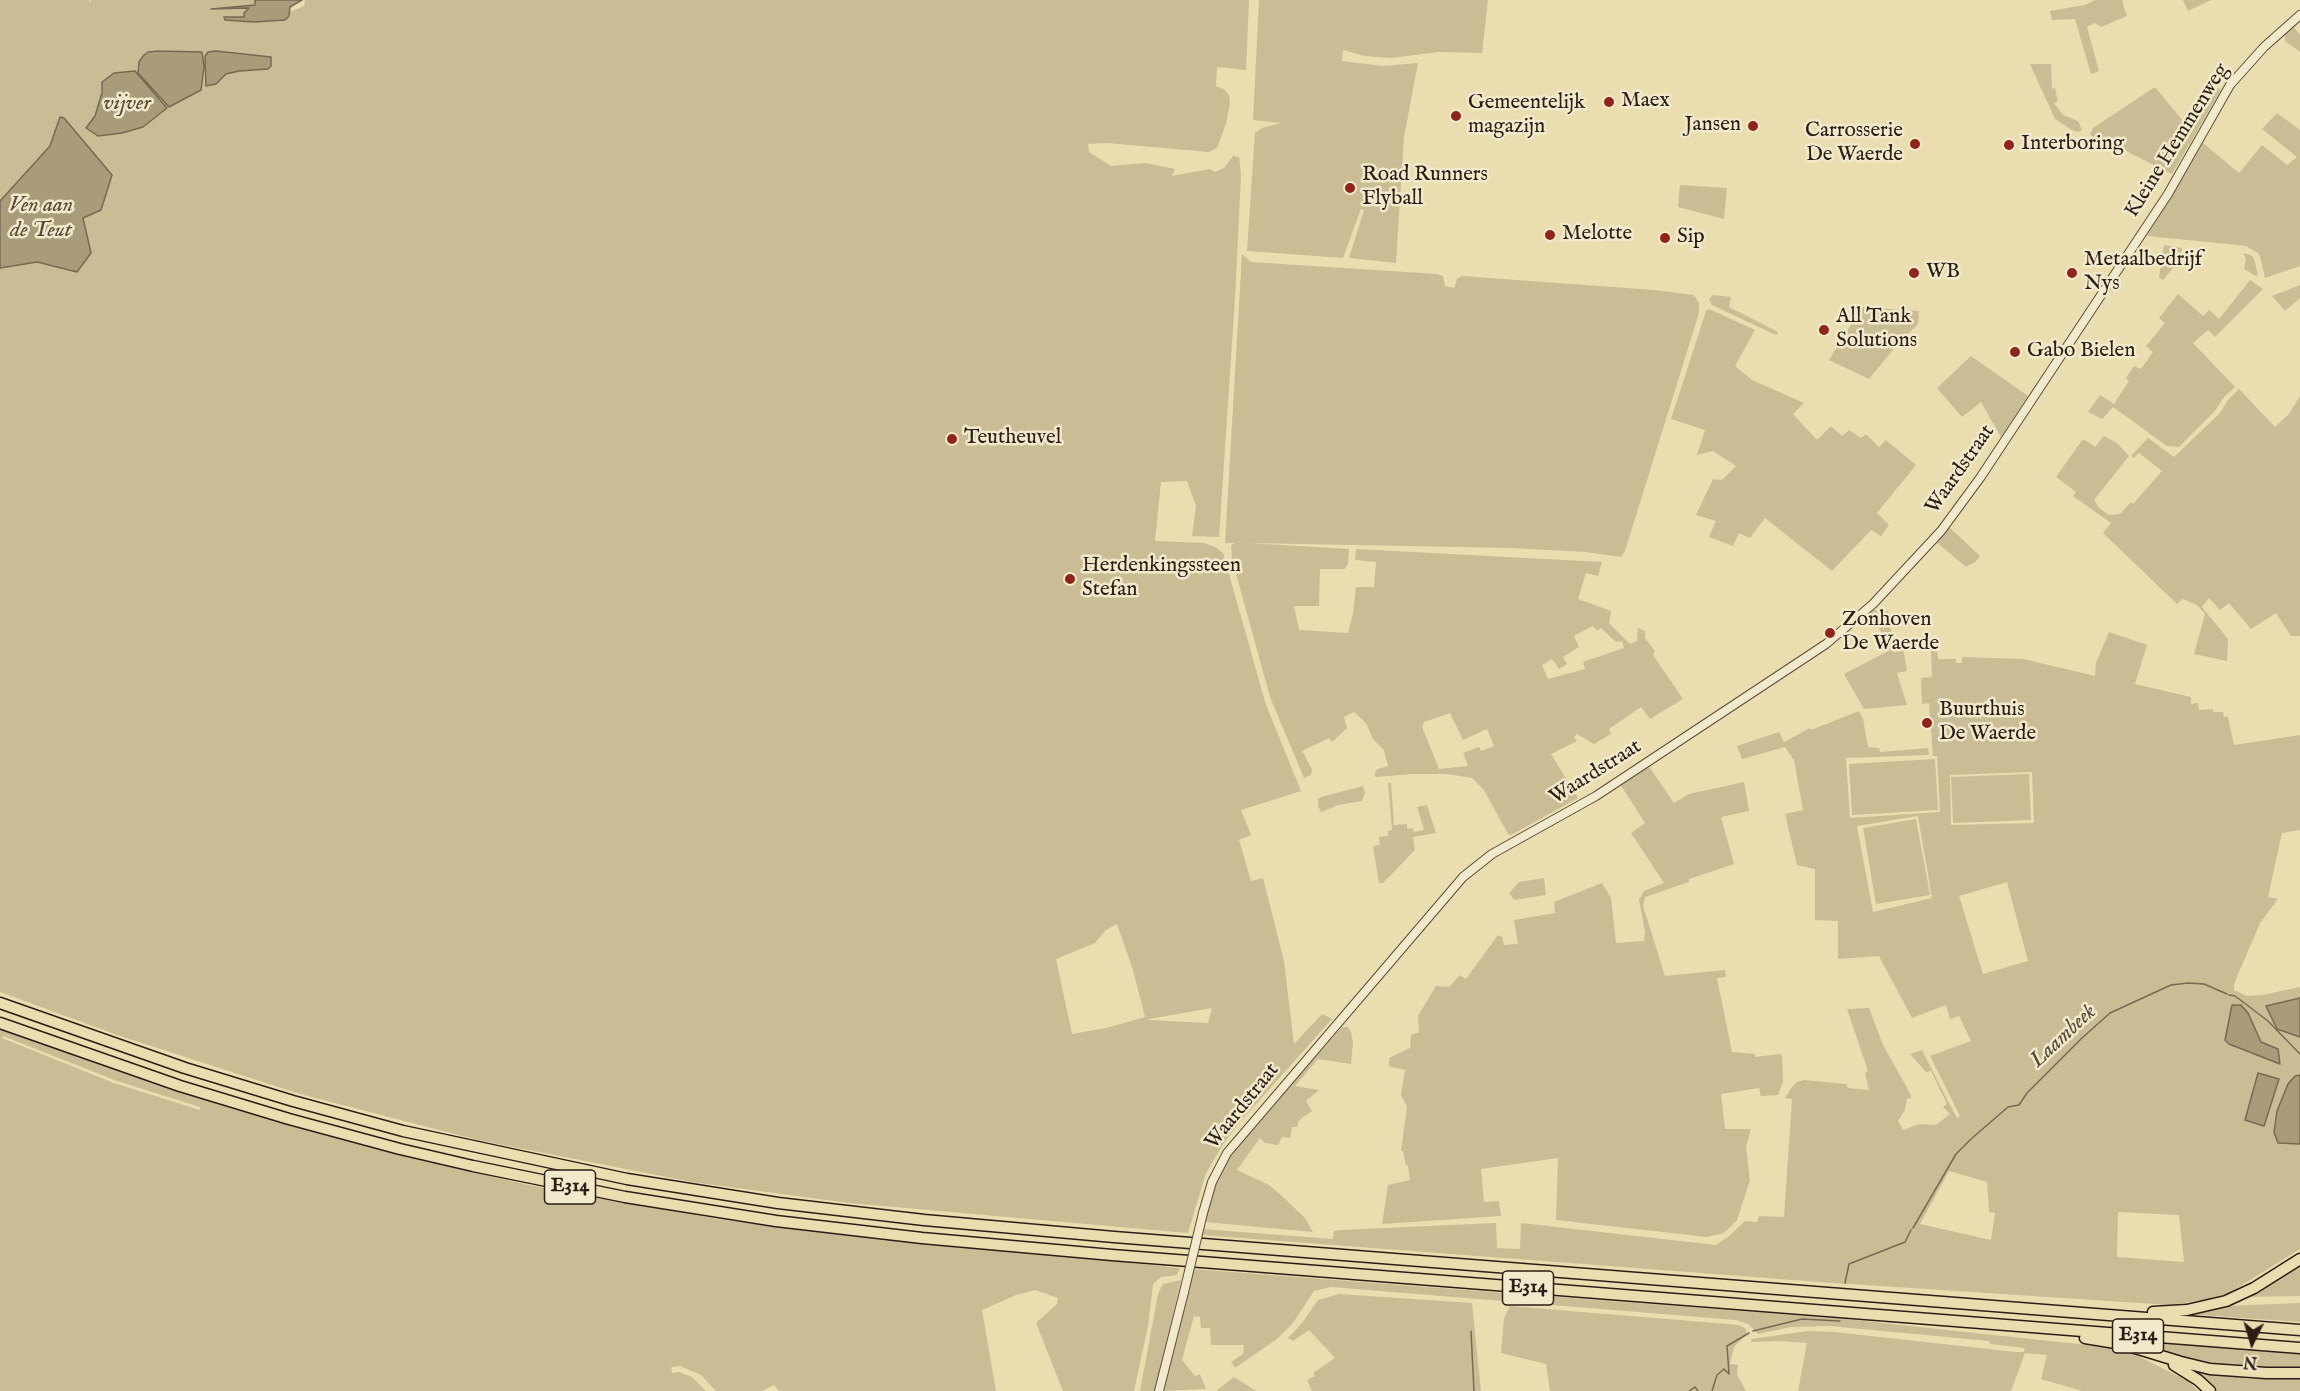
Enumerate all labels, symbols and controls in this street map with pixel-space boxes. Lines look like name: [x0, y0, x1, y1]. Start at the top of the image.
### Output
street label: Kleine Hemmenweg: [2121, 59, 2235, 223]
place label: Maex: [1621, 89, 1670, 115]
water label: vijver: [103, 91, 151, 117]
place label: Gemeentelijk magazijn: [1468, 91, 1585, 141]
marker: Maex: [1602, 95, 1616, 109]
marker: Gemeentelijk magazijn: [1449, 109, 1463, 123]
place label: Jansen: [1685, 113, 1741, 139]
marker: Jansen: [1746, 119, 1760, 133]
place label: Carrosserie De Waerde: [1805, 119, 1903, 169]
place label: Interboring: [2021, 132, 2124, 158]
marker: Carrosserie De Waerde: [1908, 137, 1922, 151]
marker: Interboring: [2002, 138, 2016, 152]
place label: Road Runners Flyball: [1362, 163, 1488, 213]
marker: Road Runners Flyball: [1343, 181, 1357, 195]
water label: Ven aan de Teut: [9, 193, 73, 244]
place label: Melotte: [1562, 222, 1632, 248]
place label: Sip: [1677, 225, 1705, 251]
marker: Melotte: [1543, 228, 1557, 242]
marker: Sip: [1658, 231, 1672, 245]
place label: Metaalbedrijf Nys: [2084, 248, 2202, 298]
place label: WB: [1926, 260, 1960, 286]
marker: WB: [1907, 266, 1921, 280]
marker: Metaalbedrijf Nys: [2065, 266, 2079, 280]
place label: All Tank Solutions: [1836, 305, 1917, 355]
marker: All Tank Solutions: [1817, 323, 1831, 337]
place label: Gabo Bielen: [2027, 339, 2135, 365]
marker: Gabo Bielen: [2008, 345, 2022, 359]
street label: Waardstraat: [1921, 420, 2001, 520]
place label: Teutheuvel: [964, 426, 1061, 452]
marker: Teutheuvel: [945, 432, 959, 446]
place label: Herdenkingssteen Stefan: [1082, 554, 1241, 604]
marker: Herdenkingssteen Stefan: [1063, 572, 1077, 586]
place label: Zonhoven De Waerde: [1842, 608, 1939, 658]
marker: Zonhoven De Waerde: [1823, 626, 1837, 640]
place label: Buurthuis De Waerde: [1939, 698, 2036, 748]
marker: Buurthuis De Waerde: [1920, 716, 1934, 730]
street label: Waardstraat: [1545, 735, 1647, 811]
water label: Laambeek: [2025, 1000, 2103, 1074]
street label: Waardstraat: [1201, 1059, 1285, 1155]
road number: E314: [544, 1170, 596, 1204]
road number: E314: [1502, 1271, 1553, 1305]
north arrow: [2222, 1313, 2282, 1373]
road number: E314: [2112, 1319, 2164, 1353]
text: N: [2243, 1350, 2258, 1371]

